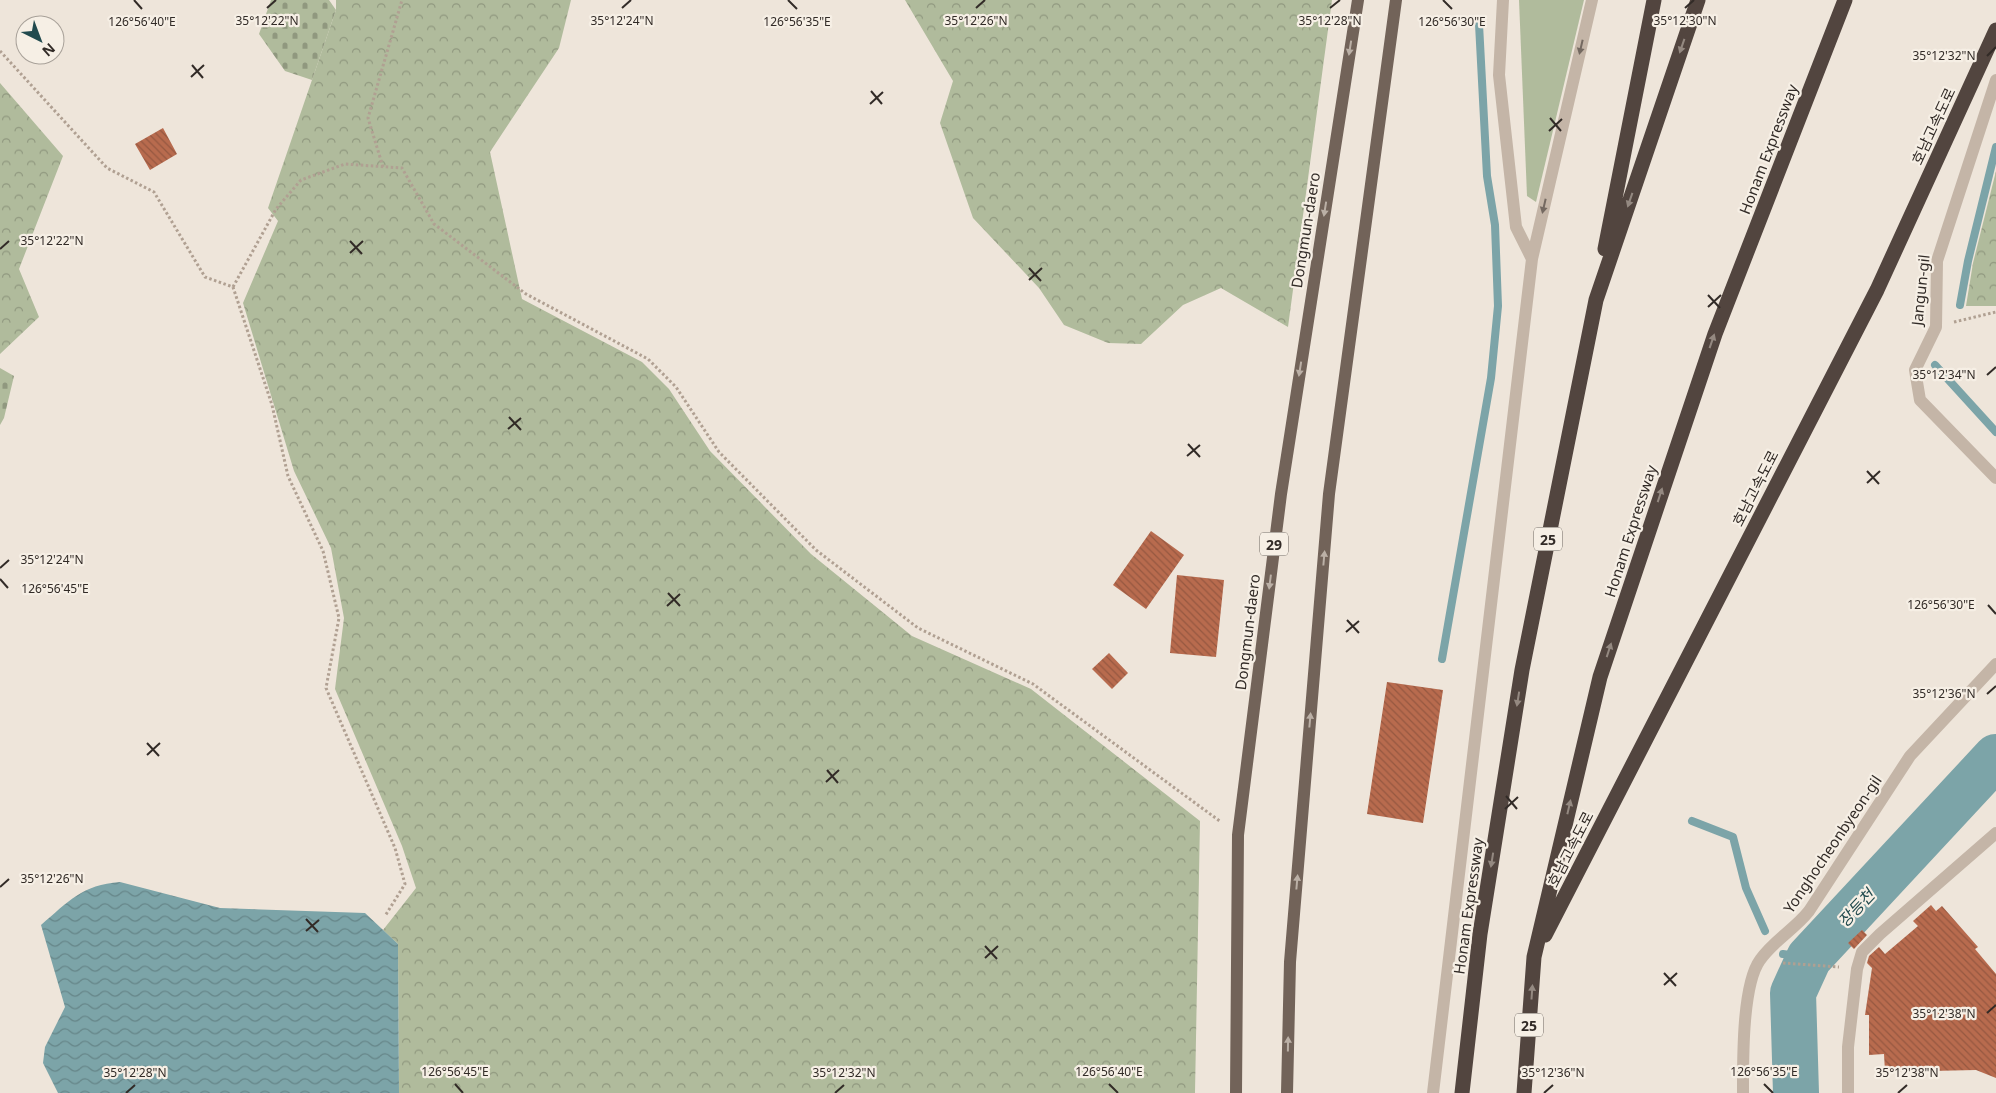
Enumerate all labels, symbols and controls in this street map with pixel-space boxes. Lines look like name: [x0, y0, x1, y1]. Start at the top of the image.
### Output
text: 35°12'22"N: [235, 12, 299, 29]
text: 35°12'24"N: [590, 12, 654, 29]
text: 35°12'26"N: [944, 12, 1008, 29]
text: 35°12'28"N: [1298, 12, 1362, 29]
text: 35°12'30"N: [1653, 12, 1717, 29]
text: 126°56'40"E: [108, 13, 176, 30]
text: 126°56'35"E: [763, 13, 831, 30]
text: 126°56'30"E: [1418, 13, 1486, 30]
north arrow: [15, 15, 65, 65]
text: N: [38, 39, 60, 61]
one-way arrow: [1678, 39, 1686, 54]
one-way arrow: [1577, 40, 1585, 55]
one-way arrow: [1346, 41, 1354, 57]
text: 35°12'32"N: [1912, 47, 1976, 64]
street label: Honam Expressway: [1734, 81, 1802, 217]
street label: 호남고속도로: [1906, 84, 1960, 168]
street label: Dongmun-daero: [1286, 171, 1324, 289]
one-way arrow: [1626, 193, 1634, 208]
one-way arrow: [1540, 198, 1548, 213]
one-way arrow: [1321, 201, 1329, 217]
text: 35°12'22"N: [20, 232, 84, 249]
street label: Jangun-gil: [1906, 253, 1934, 329]
one-way arrow: [1709, 334, 1716, 349]
one-way arrow: [1296, 362, 1304, 378]
text: 35°12'34"N: [1912, 366, 1976, 383]
street label: 호남고속도로: [1727, 447, 1783, 529]
street label: Honam Expressway: [1599, 462, 1661, 600]
one-way arrow: [1657, 488, 1665, 503]
road number: 25: [1534, 528, 1562, 550]
road number: 29: [1260, 532, 1288, 556]
one-way arrow: [1320, 550, 1328, 566]
text: 35°12'24"N: [20, 551, 84, 568]
street label: Dongmun-daero: [1230, 573, 1264, 691]
one-way arrow: [1265, 574, 1273, 590]
text: 126°56'45"E: [21, 580, 89, 597]
text: 126°56'30"E: [1907, 596, 1975, 613]
one-way arrow: [1606, 642, 1613, 657]
text: 35°12'36"N: [1912, 685, 1976, 702]
one-way arrow: [1513, 692, 1521, 708]
one-way arrow: [1306, 712, 1314, 728]
street label: Yonghocheonbyeon-gil: [1778, 771, 1886, 917]
one-way arrow: [1565, 800, 1573, 815]
street label: 호남고속도로: [1542, 808, 1598, 890]
street label: Honam Expressway: [1449, 836, 1488, 976]
one-way arrow: [1487, 852, 1495, 868]
text: 35°12'26"N: [20, 870, 84, 887]
one-way arrow: [1293, 874, 1301, 890]
water label: 장등천: [1833, 883, 1881, 932]
one-way arrow: [1528, 984, 1536, 1000]
text: 35°12'38"N: [1912, 1005, 1976, 1022]
road number: 25: [1515, 1014, 1543, 1036]
one-way arrow: [1284, 1036, 1292, 1052]
text: 126°56'45"E: [421, 1063, 489, 1080]
text: 126°56'40"E: [1075, 1063, 1143, 1080]
text: 126°56'35"E: [1730, 1063, 1798, 1080]
text: 35°12'28"N: [103, 1064, 167, 1081]
text: 35°12'32"N: [812, 1064, 876, 1081]
text: 35°12'36"N: [1521, 1064, 1585, 1081]
text: 35°12'38"N: [1875, 1064, 1939, 1081]

